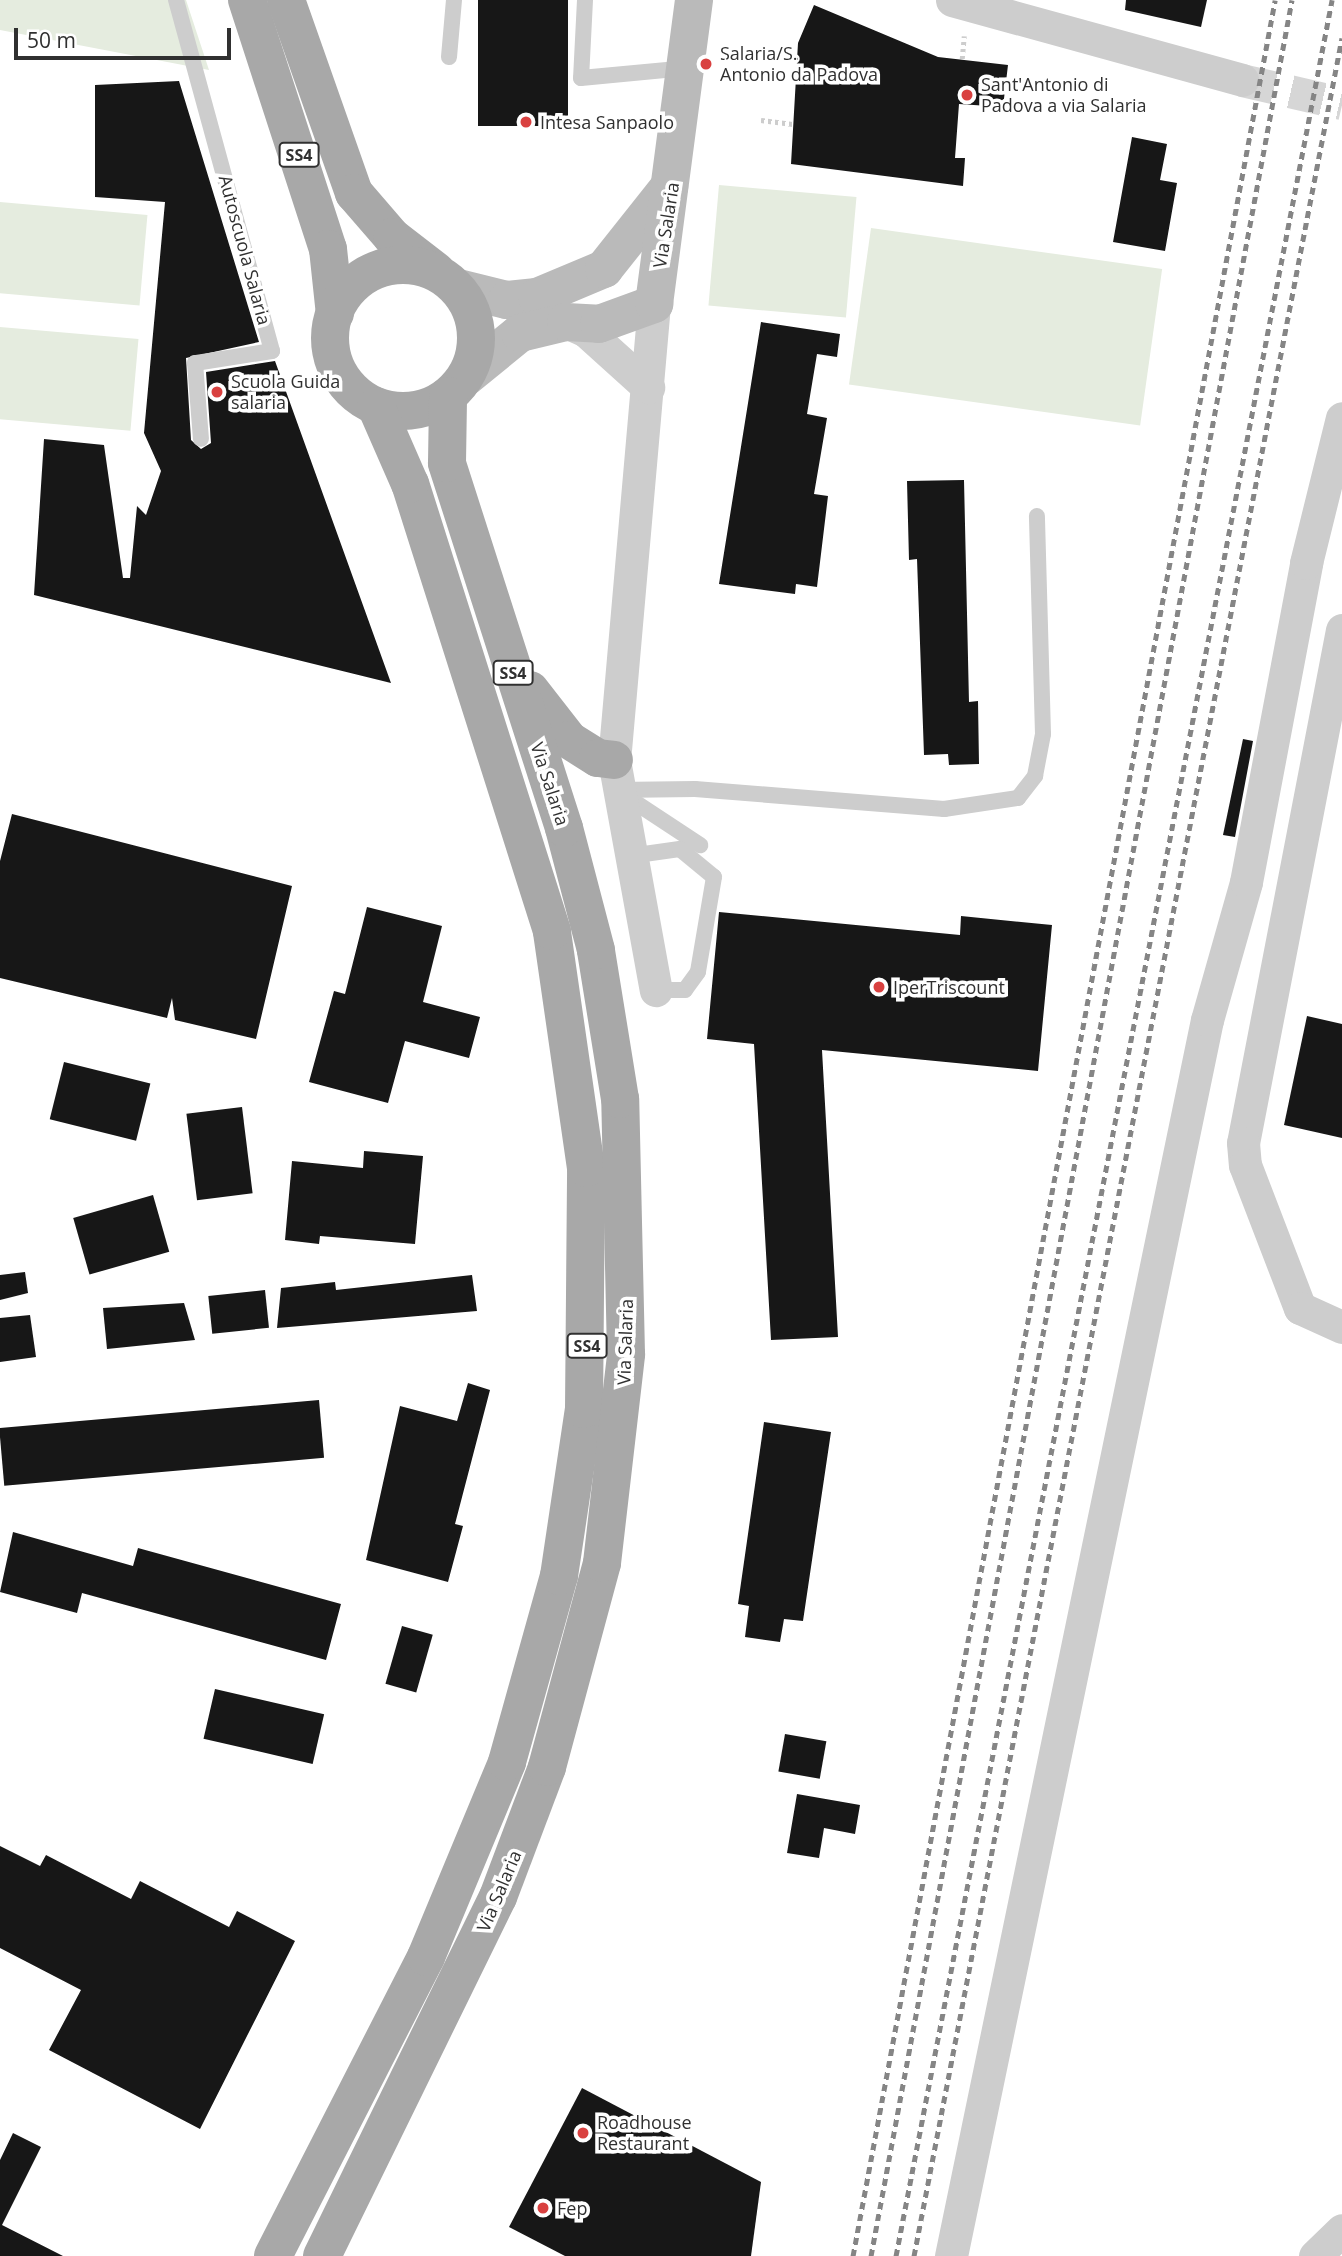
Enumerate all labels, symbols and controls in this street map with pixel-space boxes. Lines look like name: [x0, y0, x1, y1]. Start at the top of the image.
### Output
scale bar: [18, 14, 234, 58]
text: 50 m: [27, 26, 76, 54]
place label: Salaria/S. Antonio da Padova: [720, 43, 878, 86]
marker: Salaria/S. Antonio da Padova: [698, 56, 714, 72]
place label: Sant'Antonio di Padova a via Salaria: [981, 74, 1147, 116]
marker: Sant'Antonio di Padova a via Salaria: [959, 87, 975, 103]
place label: Intesa Sanpaolo: [540, 111, 674, 133]
marker: Intesa Sanpaolo: [518, 114, 534, 130]
road number: SS4: [278, 142, 320, 168]
street label: Autoscuola Salaria: [215, 173, 275, 327]
street label: Via Salaria: [649, 181, 683, 269]
place label: Scuola Guida salaria: [231, 371, 340, 414]
marker: Scuola Guida salaria: [209, 384, 225, 400]
road number: SS4: [492, 660, 534, 686]
street label: Via Salaria: [526, 740, 574, 828]
place label: IperTriscount: [893, 976, 1005, 998]
marker: IperTriscount: [871, 979, 887, 995]
street label: Via Salaria: [613, 1299, 637, 1385]
road number: SS4: [566, 1334, 608, 1358]
street label: Via Salaria: [472, 1847, 526, 1935]
place label: Roadhouse Restaurant: [597, 2112, 692, 2154]
marker: Roadhouse Restaurant: [575, 2125, 591, 2141]
place label: Fep: [557, 2197, 587, 2219]
marker: Fep: [535, 2200, 551, 2216]

